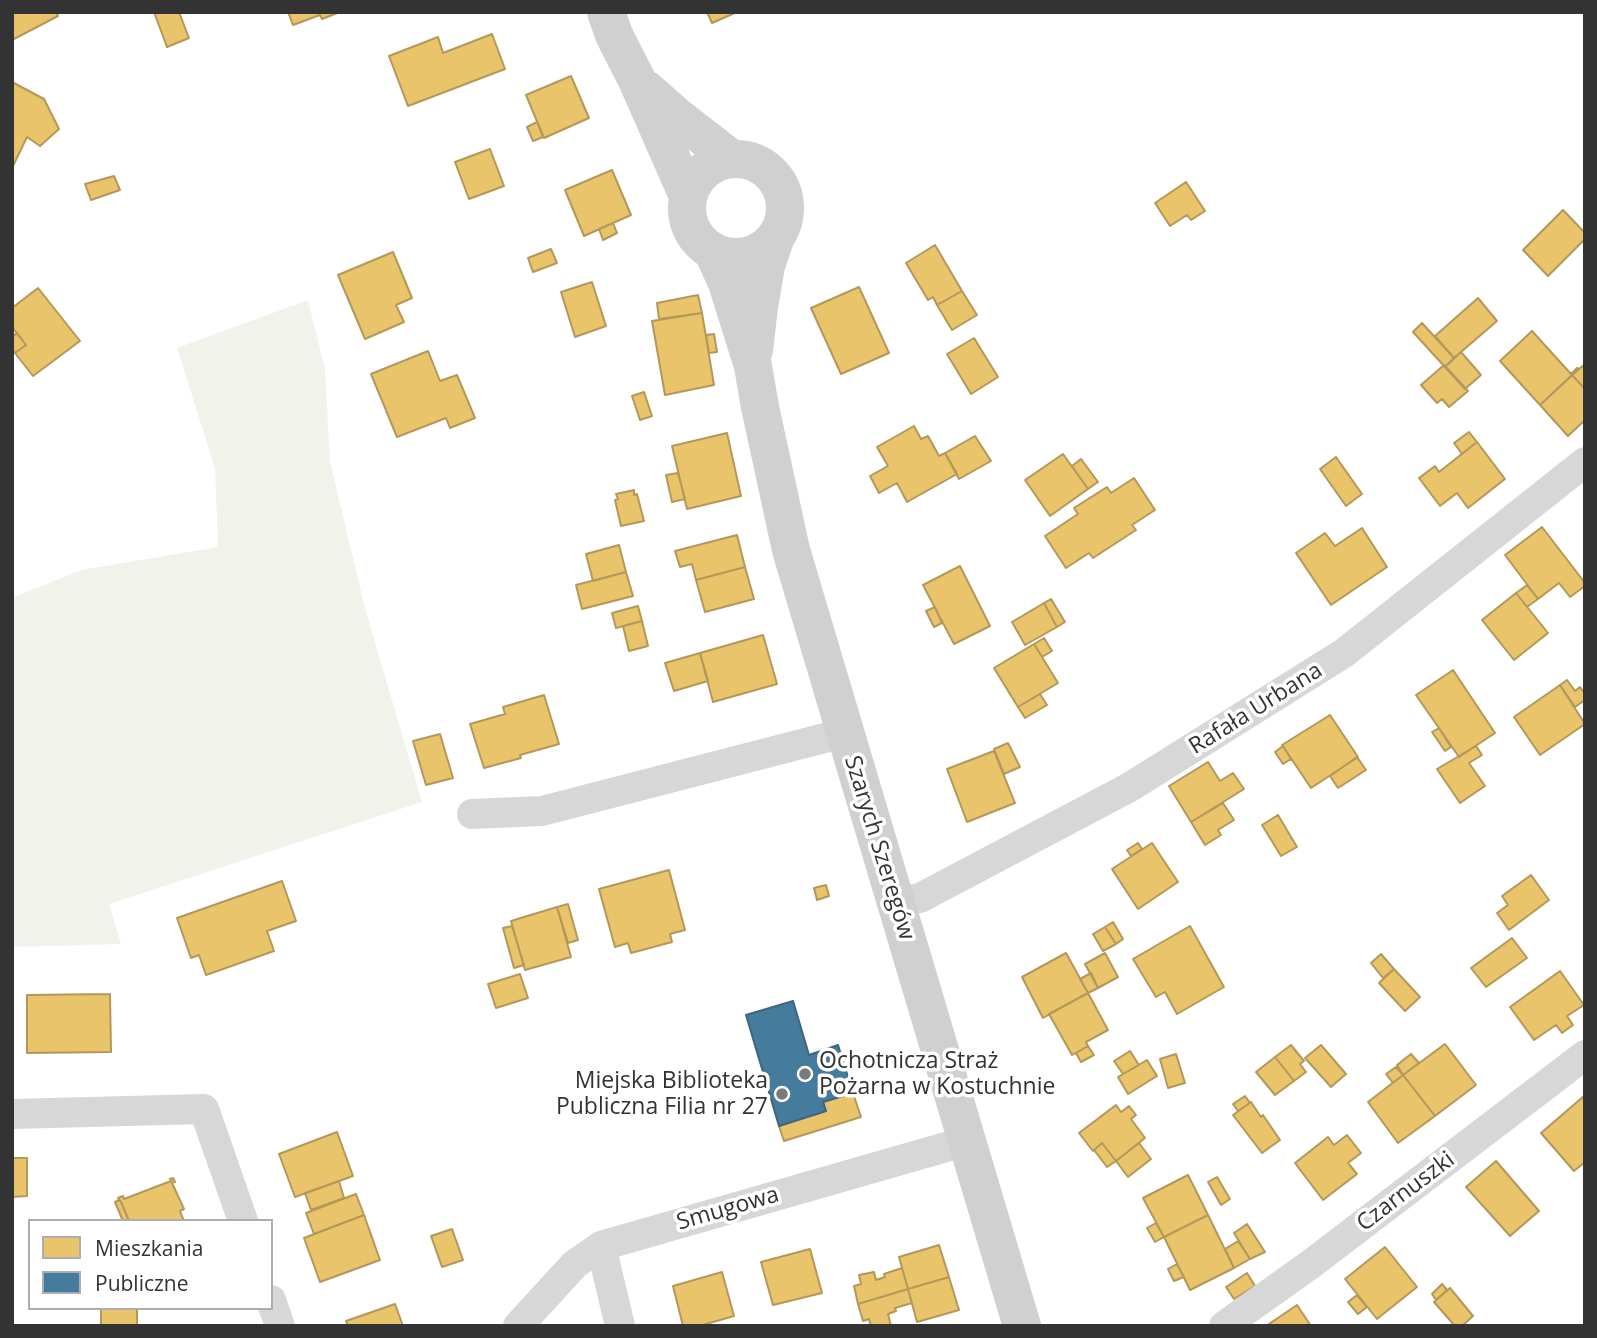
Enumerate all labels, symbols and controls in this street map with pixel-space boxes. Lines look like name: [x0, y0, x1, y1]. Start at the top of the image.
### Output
street label: Rafała Urbana: [1184, 657, 1328, 761]
street label: Szarych Szeregów: [838, 753, 920, 943]
place label: Ochotnicza Straż Pożarna w Kostuchnie: [819, 1047, 1055, 1101]
marker: Ochotnicza Straż Pożarna w Kostuchnie: [797, 1066, 813, 1082]
place label: Miejska Biblioteka Publiczna Filia nr 27: [556, 1067, 768, 1121]
marker: Miejska Biblioteka Publiczna Filia nr 27: [774, 1086, 790, 1102]
street label: Czarnuszki: [1352, 1146, 1460, 1238]
street label: Smugowa: [674, 1181, 782, 1237]
legend: [28, 1219, 273, 1310]
text: Mieszkania: [95, 1234, 203, 1262]
text: Publiczne: [95, 1269, 189, 1297]

